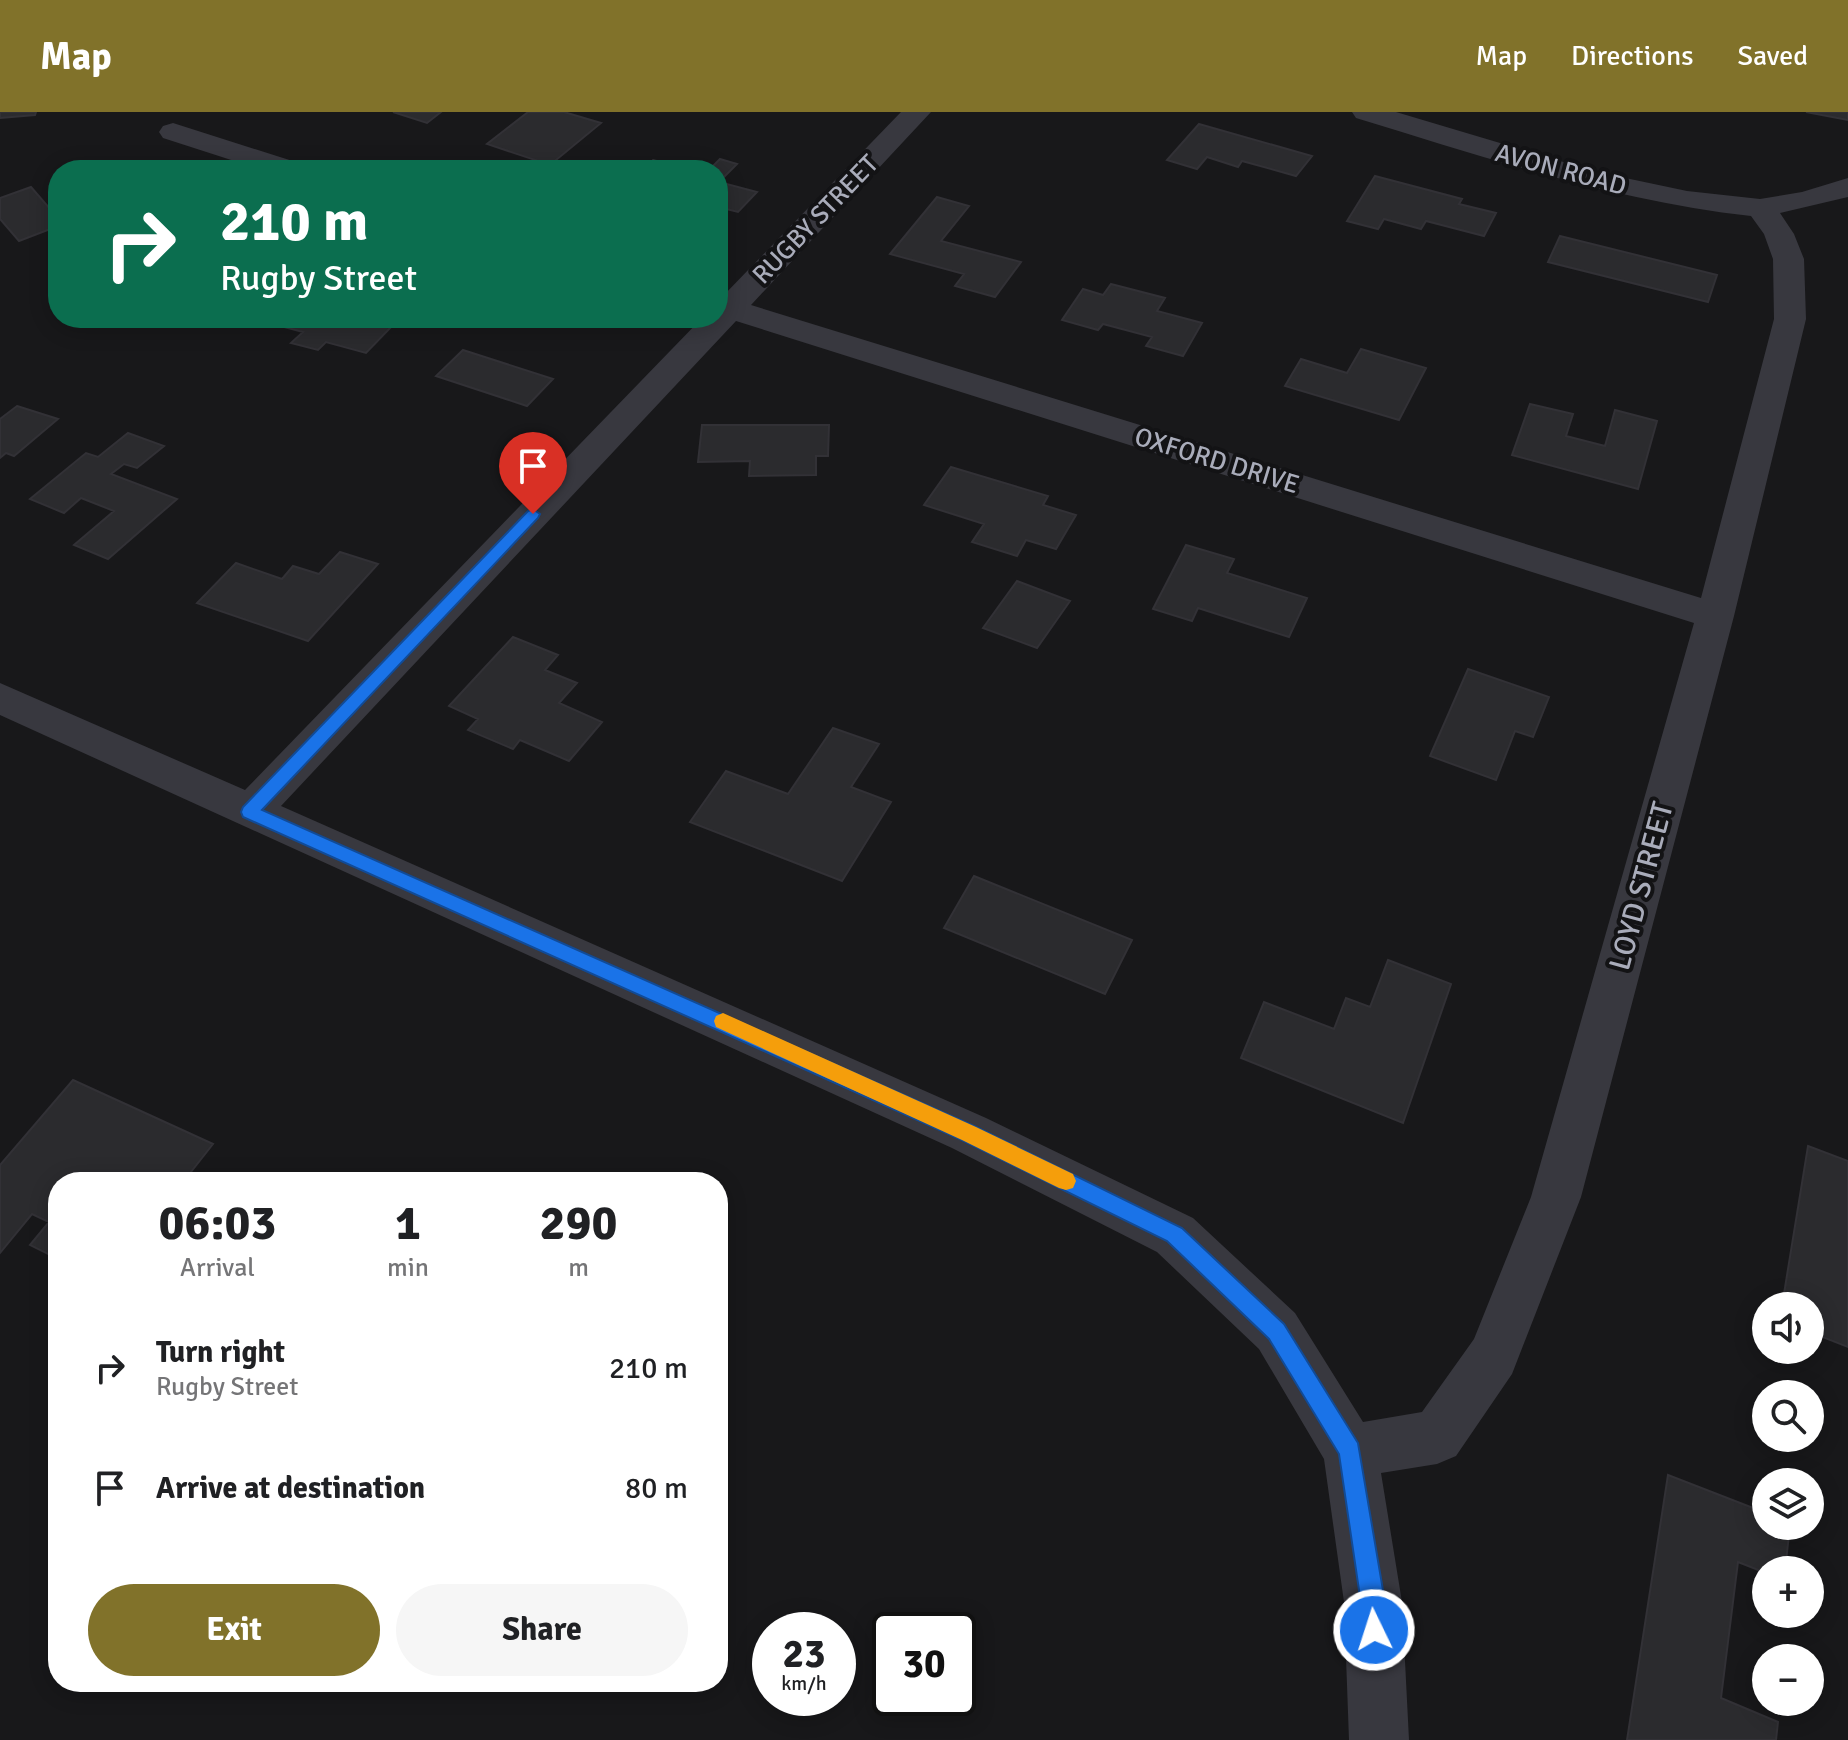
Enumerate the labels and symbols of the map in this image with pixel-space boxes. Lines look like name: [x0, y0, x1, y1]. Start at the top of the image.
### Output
street label: AVON ROAD: [1492, 137, 1630, 203]
street label: RUGBY STREET: [746, 148, 886, 291]
street label: OXFORD DRIVE: [1131, 421, 1303, 501]
pin: [499, 432, 567, 514]
street label: LOYD STREET: [1601, 798, 1682, 974]
position arrow: [1332, 1588, 1416, 1672]
speed limit sign: 30: [872, 1612, 976, 1716]

